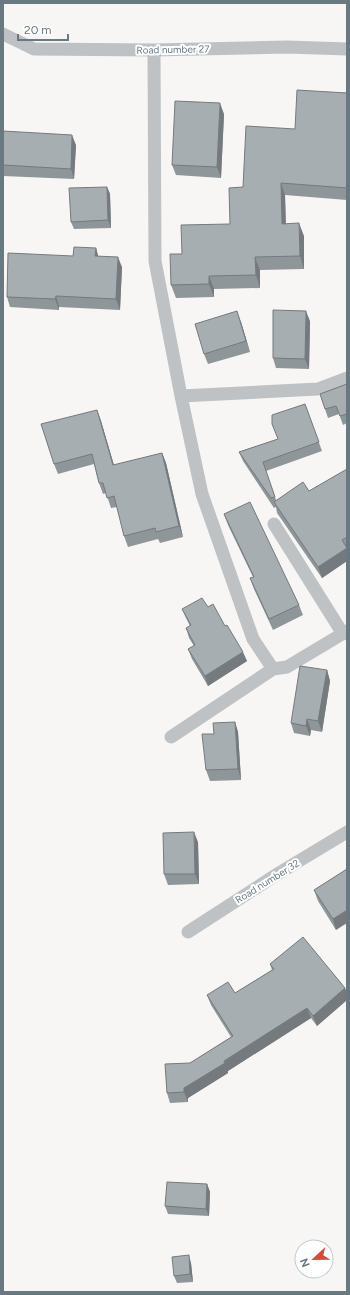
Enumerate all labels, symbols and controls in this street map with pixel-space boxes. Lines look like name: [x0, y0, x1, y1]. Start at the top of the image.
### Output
scale bar: [18, 16, 68, 42]
text: 20 m: [24, 23, 52, 37]
street label: Road number 27: [136, 42, 210, 57]
street label: Road number 32: [233, 856, 302, 906]
north arrow: [294, 1239, 334, 1279]
text: N: [298, 1256, 313, 1269]

